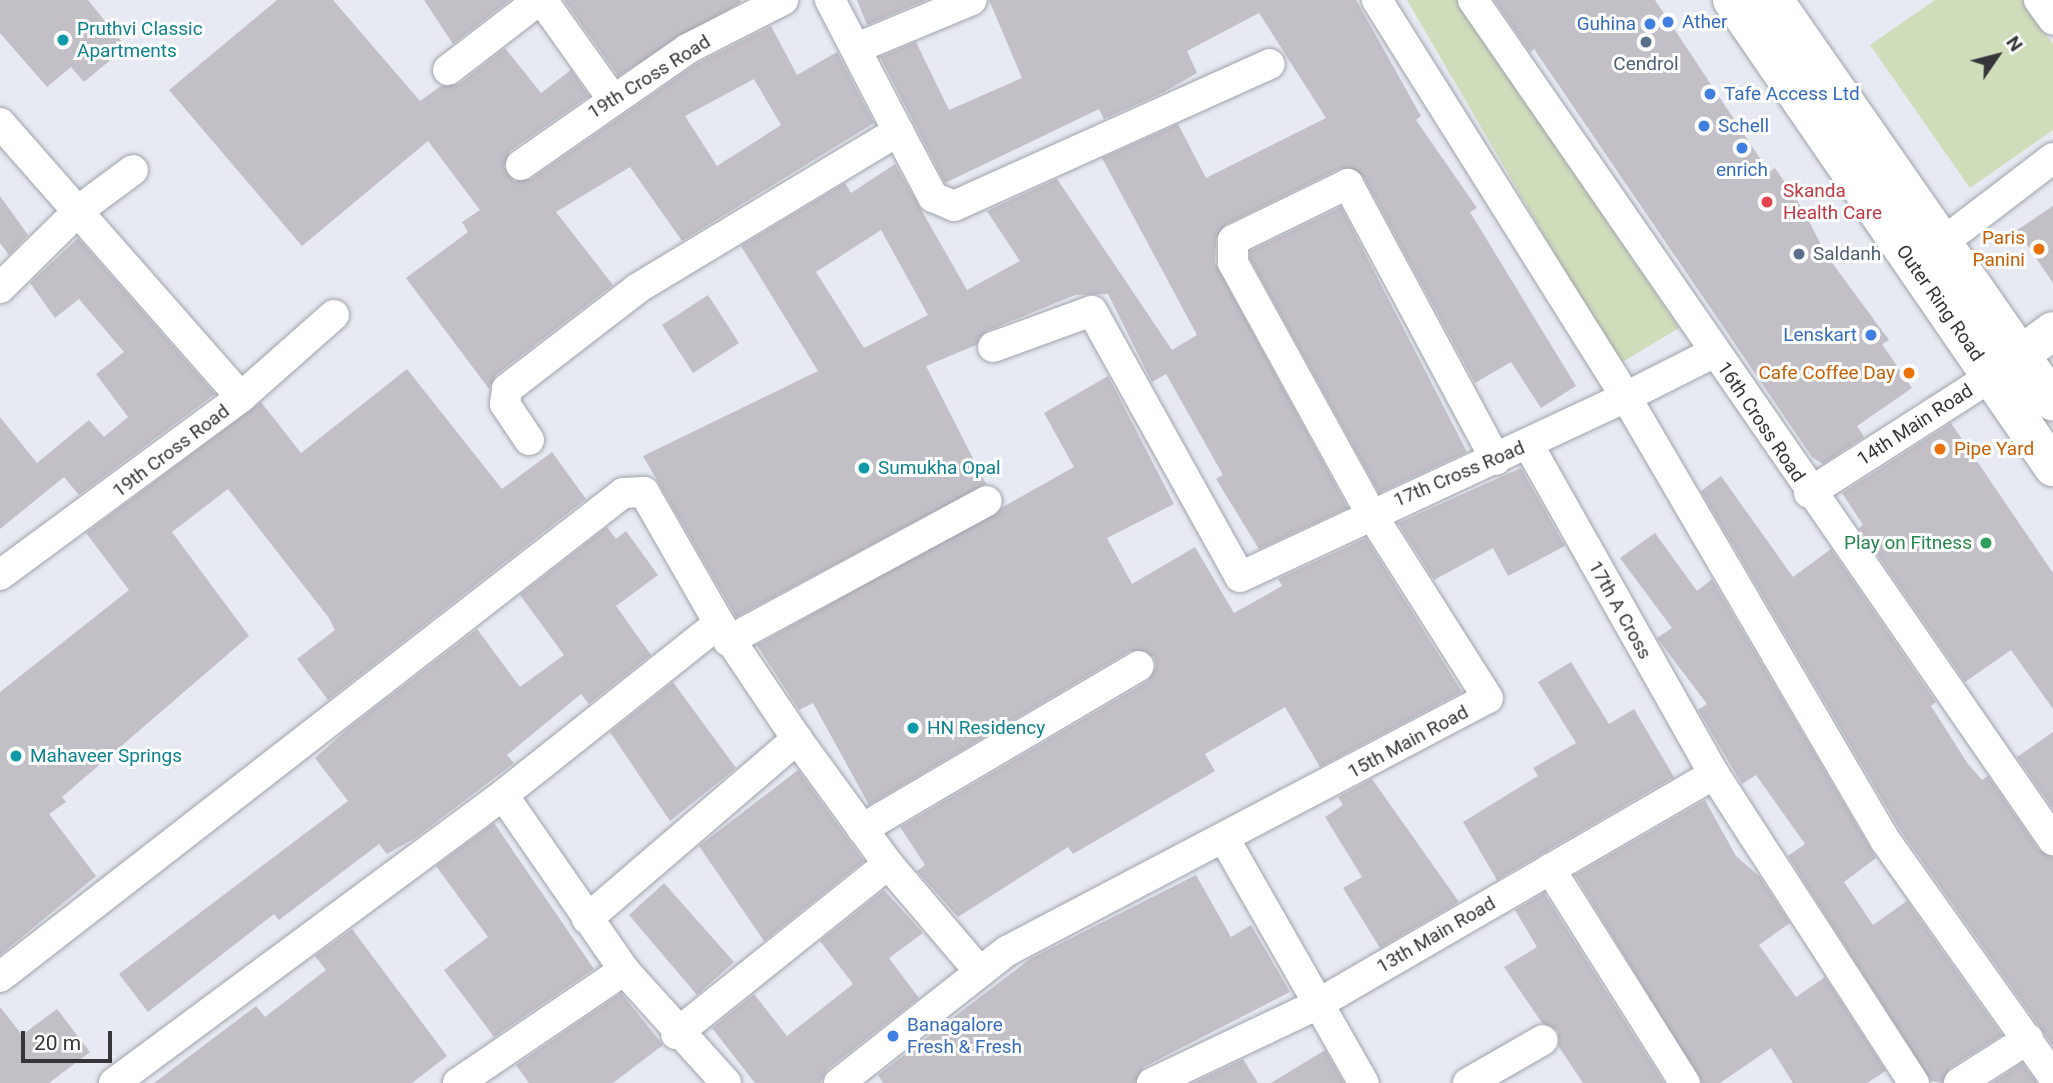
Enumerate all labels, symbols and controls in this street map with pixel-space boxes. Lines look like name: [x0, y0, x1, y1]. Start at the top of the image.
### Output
place label: Ather: [1682, 11, 1727, 33]
place label: Guhina: [1577, 13, 1636, 35]
marker: Ather: [1660, 14, 1676, 30]
marker: Guhina: [1642, 16, 1658, 32]
place label: Pruthvi Classic Apartments: [77, 18, 203, 62]
north arrow: [1962, 21, 2032, 91]
street label: 19th Cross Road: [584, 30, 714, 124]
marker: Pruthvi Classic Apartments: [55, 32, 71, 48]
text: N: [2001, 32, 2028, 56]
marker: Cendrol: [1638, 34, 1654, 50]
place label: Cendrol: [1613, 53, 1679, 75]
place label: Tafe Access Ltd: [1724, 83, 1860, 105]
marker: Tafe Access Ltd: [1702, 86, 1718, 102]
place label: Schell: [1718, 115, 1769, 137]
marker: Schell: [1696, 118, 1712, 134]
marker: enrich: [1734, 140, 1750, 156]
place label: enrich: [1716, 159, 1768, 181]
place label: Skanda Health Care: [1783, 180, 1882, 224]
marker: Skanda Health Care: [1757, 192, 1777, 212]
place label: Paris Panini: [1973, 227, 2025, 271]
street label: Outer Ring Road: [1891, 240, 1989, 366]
marker: Paris Panini: [2031, 241, 2047, 257]
place label: Saldanh: [1813, 243, 1881, 265]
marker: Saldanh: [1791, 246, 1807, 262]
place label: Lenskart: [1783, 324, 1857, 346]
marker: Lenskart: [1863, 327, 1879, 343]
street label: 16th Cross Road: [1712, 358, 1810, 486]
place label: Cafe Coffee Day: [1758, 362, 1895, 384]
marker: Cafe Coffee Day: [1901, 365, 1917, 381]
street label: 14th Main Road: [1853, 379, 1977, 471]
street label: 19th Cross Road: [108, 400, 234, 502]
street label: 17th Cross Road: [1390, 436, 1528, 512]
place label: Pipe Yard: [1954, 438, 2034, 460]
marker: Pipe Yard: [1932, 441, 1948, 457]
place label: Sumukha Opal: [878, 457, 1001, 479]
marker: Sumukha Opal: [856, 460, 872, 476]
place label: Play on Fitness: [1844, 532, 1972, 554]
marker: Play on Fitness: [1978, 535, 1994, 551]
street label: 17th A Cross: [1584, 557, 1656, 663]
street label: 15th Main Road: [1344, 701, 1472, 783]
place label: HN Residency: [927, 717, 1045, 739]
marker: HN Residency: [905, 720, 921, 736]
place label: Mahaveer Springs: [30, 745, 182, 767]
marker: Mahaveer Springs: [8, 748, 24, 764]
street label: 13th Main Road: [1373, 892, 1499, 978]
place label: Banagalore Fresh & Fresh: [907, 1014, 1022, 1058]
scale bar: [24, 1016, 116, 1060]
marker: Banagalore Fresh & Fresh: [885, 1028, 901, 1044]
text: 20 m: [34, 1031, 81, 1055]

